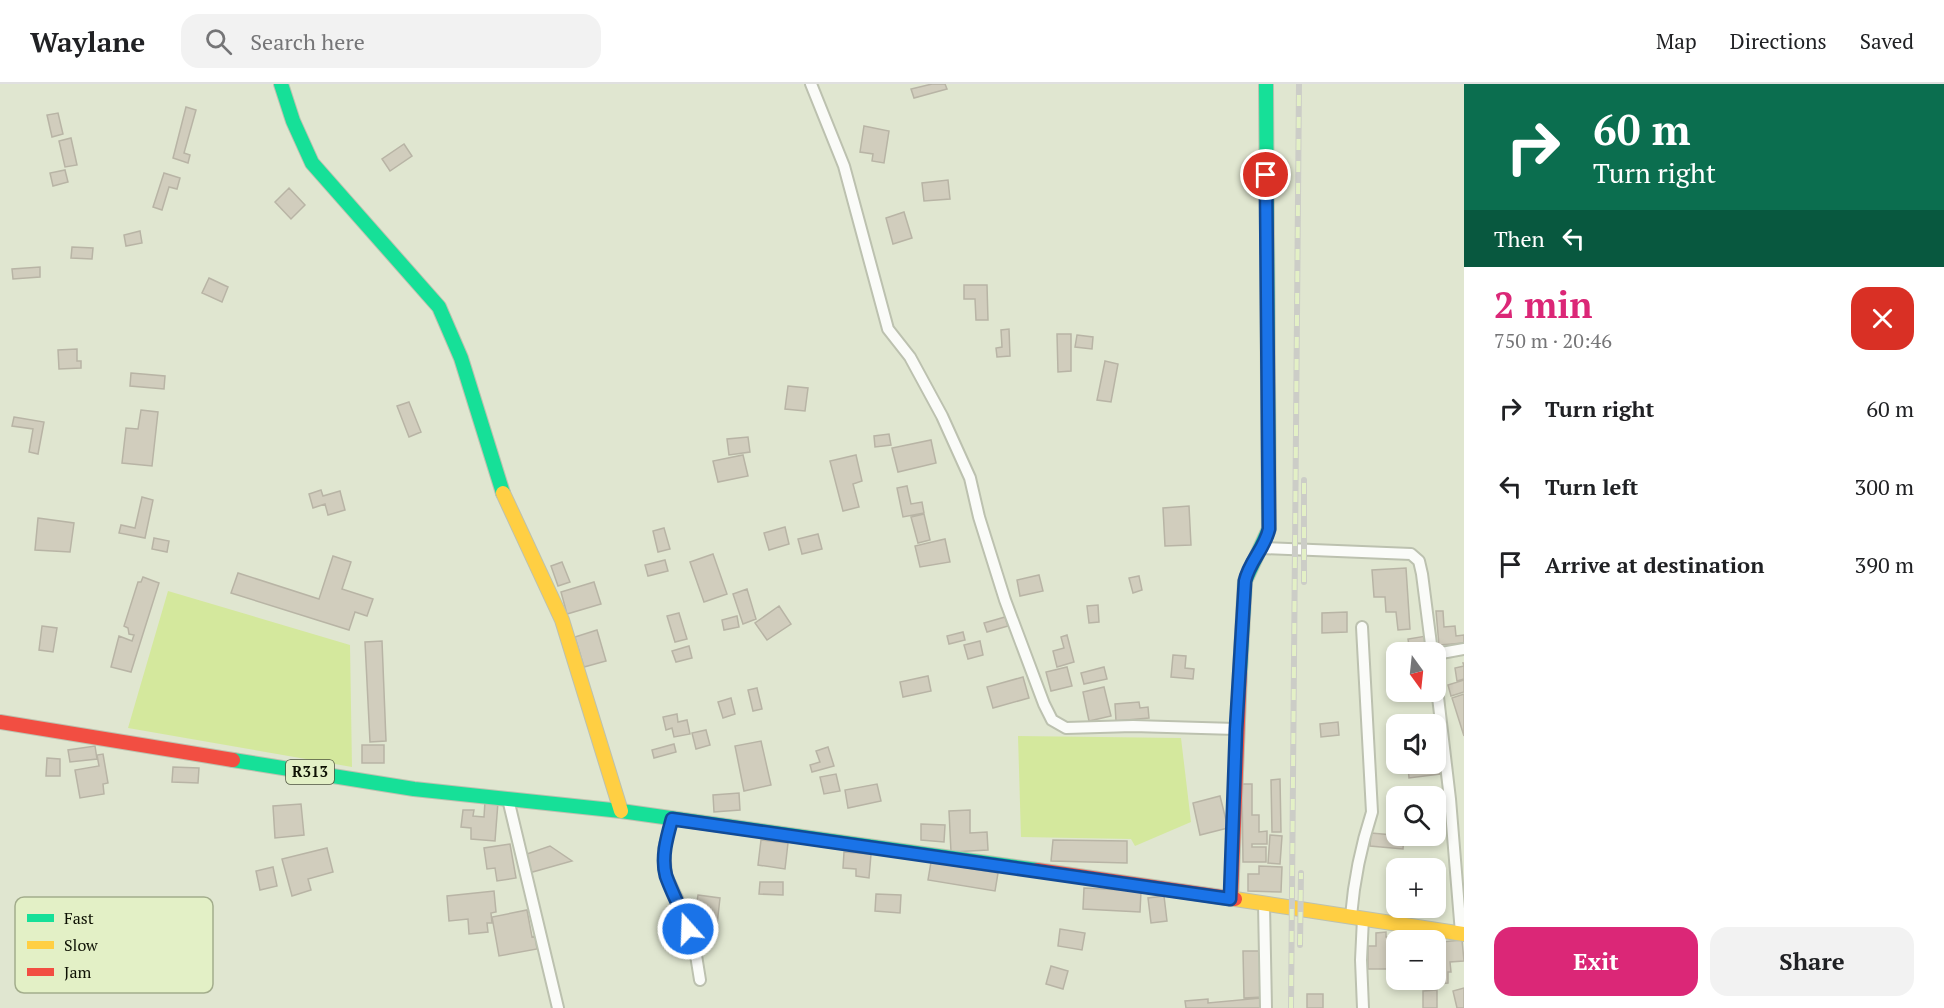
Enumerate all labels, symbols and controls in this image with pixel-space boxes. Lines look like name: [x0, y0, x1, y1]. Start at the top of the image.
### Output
search box: [181, 14, 601, 68]
text: Waylane: [30, 23, 145, 60]
icon: search: [202, 25, 235, 58]
text: Search here: [250, 27, 365, 56]
text: Map: [1656, 27, 1697, 55]
text: Directions: [1730, 27, 1827, 55]
text: Saved: [1860, 27, 1914, 55]
text: 60 m: [1593, 101, 1691, 157]
icon: right: [1494, 108, 1572, 186]
pin: [1240, 149, 1291, 200]
text: Turn right: [1593, 155, 1716, 191]
icon: arrive: [1249, 158, 1282, 191]
icon: left: [1557, 222, 1590, 255]
text: Then: [1494, 224, 1545, 253]
text: 2 min: [1494, 281, 1592, 328]
button: close: [1851, 287, 1914, 350]
text: 750 m · 20:46: [1494, 327, 1612, 354]
icon: right: [1494, 392, 1527, 425]
text: Turn right: [1545, 394, 1654, 423]
text: 60 m: [1866, 394, 1914, 423]
icon: left: [1494, 470, 1527, 503]
text: Turn left: [1545, 472, 1638, 501]
text: 300 m: [1854, 472, 1914, 501]
icon: arrive: [1494, 548, 1527, 581]
text: Arrive at destination: [1545, 550, 1764, 579]
text: 390 m: [1854, 550, 1914, 579]
north arrow: [1386, 642, 1446, 702]
map controls: [1386, 642, 1446, 990]
button: sound: [1386, 714, 1446, 774]
road number: R313: [286, 760, 334, 784]
button: search: [1386, 786, 1446, 846]
button: +: [1386, 858, 1446, 918]
legend: [15, 897, 213, 993]
position arrow: [656, 897, 720, 961]
text: Fast: [64, 907, 94, 929]
button: Exit: [1494, 927, 1698, 996]
button: Share: [1710, 927, 1914, 996]
button: −: [1386, 930, 1446, 990]
text: Slow: [64, 934, 98, 956]
text: Jam: [64, 961, 92, 983]

